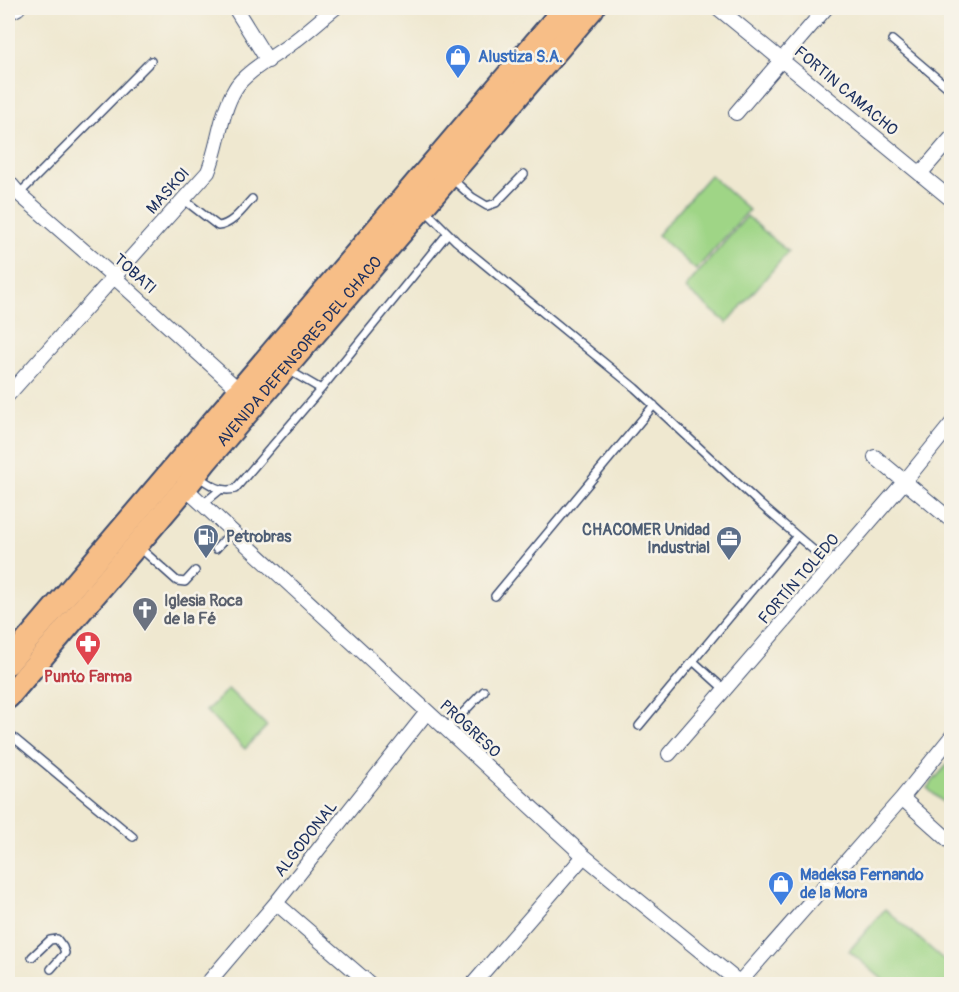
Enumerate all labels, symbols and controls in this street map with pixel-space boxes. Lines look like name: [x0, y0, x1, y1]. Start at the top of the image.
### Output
shop icon: Alustiza S.A.: [443, 42, 473, 80]
street label: FORTIN CAMACHO: [790, 42, 902, 140]
place label: Alustiza S.A.: [478, 47, 563, 67]
street label: MASKOI: [142, 164, 194, 218]
street label: TOBATI: [110, 250, 160, 298]
street label: AVENIDA DEFENSORES DEL CHACO: [213, 252, 386, 451]
place label: CHACOMER Unidad Industrial: [582, 520, 710, 558]
fuel station icon: Petrobras: [191, 522, 221, 560]
office icon: CHACOMER Unidad Industrial: [714, 524, 744, 562]
place label: Petrobras: [226, 527, 292, 547]
street label: FORTÍN TOLEDO: [754, 530, 844, 628]
place label: Iglesia Roca de la Fé: [164, 591, 243, 629]
church icon: Iglesia Roca de la Fé: [130, 595, 160, 633]
pharmacy icon: Punto Farma: [73, 629, 103, 667]
place label: Punto Farma: [44, 667, 132, 687]
street label: PROGRESO: [435, 696, 505, 762]
street label: ALGODONAL: [270, 797, 342, 881]
place label: Madeksa Fernando de la Mora: [800, 865, 924, 903]
shop icon: Madeksa Fernando de la Mora: [766, 869, 796, 907]

